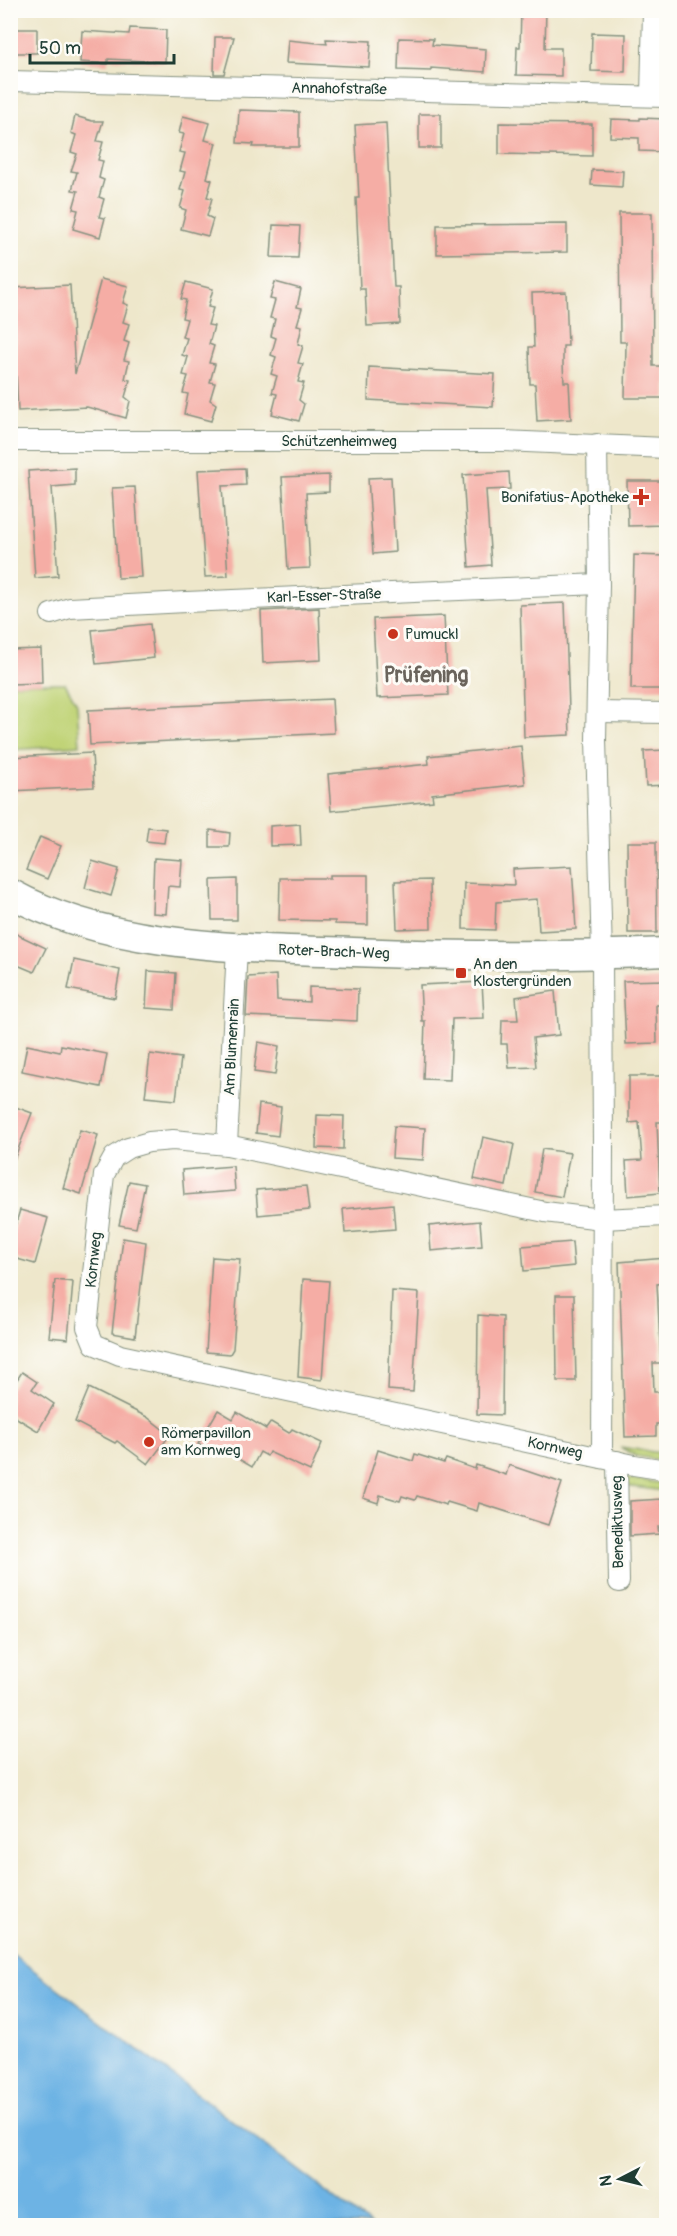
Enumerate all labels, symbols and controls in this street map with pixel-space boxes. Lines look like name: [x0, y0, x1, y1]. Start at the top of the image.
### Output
scale bar: [30, 27, 174, 65]
text: 50 m: [39, 37, 81, 60]
street label: Annahofstraße: [291, 79, 388, 99]
street label: Schützenheimweg: [281, 432, 397, 451]
place label: Bonifatius-Apotheke: [501, 488, 630, 507]
marker: Bonifatius-Apotheke: [634, 490, 648, 504]
street label: Karl-Esser-Straße: [267, 584, 382, 607]
place label: Pumuckl: [405, 625, 459, 644]
marker: Pumuckl: [386, 627, 400, 641]
district label: Prüfening: [384, 662, 469, 689]
street label: Roter-Brach-Weg: [278, 941, 390, 963]
place label: An den Klostergründen: [473, 955, 571, 991]
marker: An den Klostergründen: [454, 966, 468, 980]
street label: Am Blumenrain: [220, 998, 244, 1096]
street label: Kornweg: [82, 1231, 106, 1289]
place label: Römerpavillon am Kornweg: [161, 1424, 251, 1460]
street label: Kornweg: [526, 1433, 584, 1463]
marker: Römerpavillon am Kornweg: [142, 1435, 156, 1449]
street label: Benediktusweg: [608, 1475, 628, 1569]
north arrow: [590, 2149, 650, 2209]
text: N: [595, 2174, 617, 2187]

